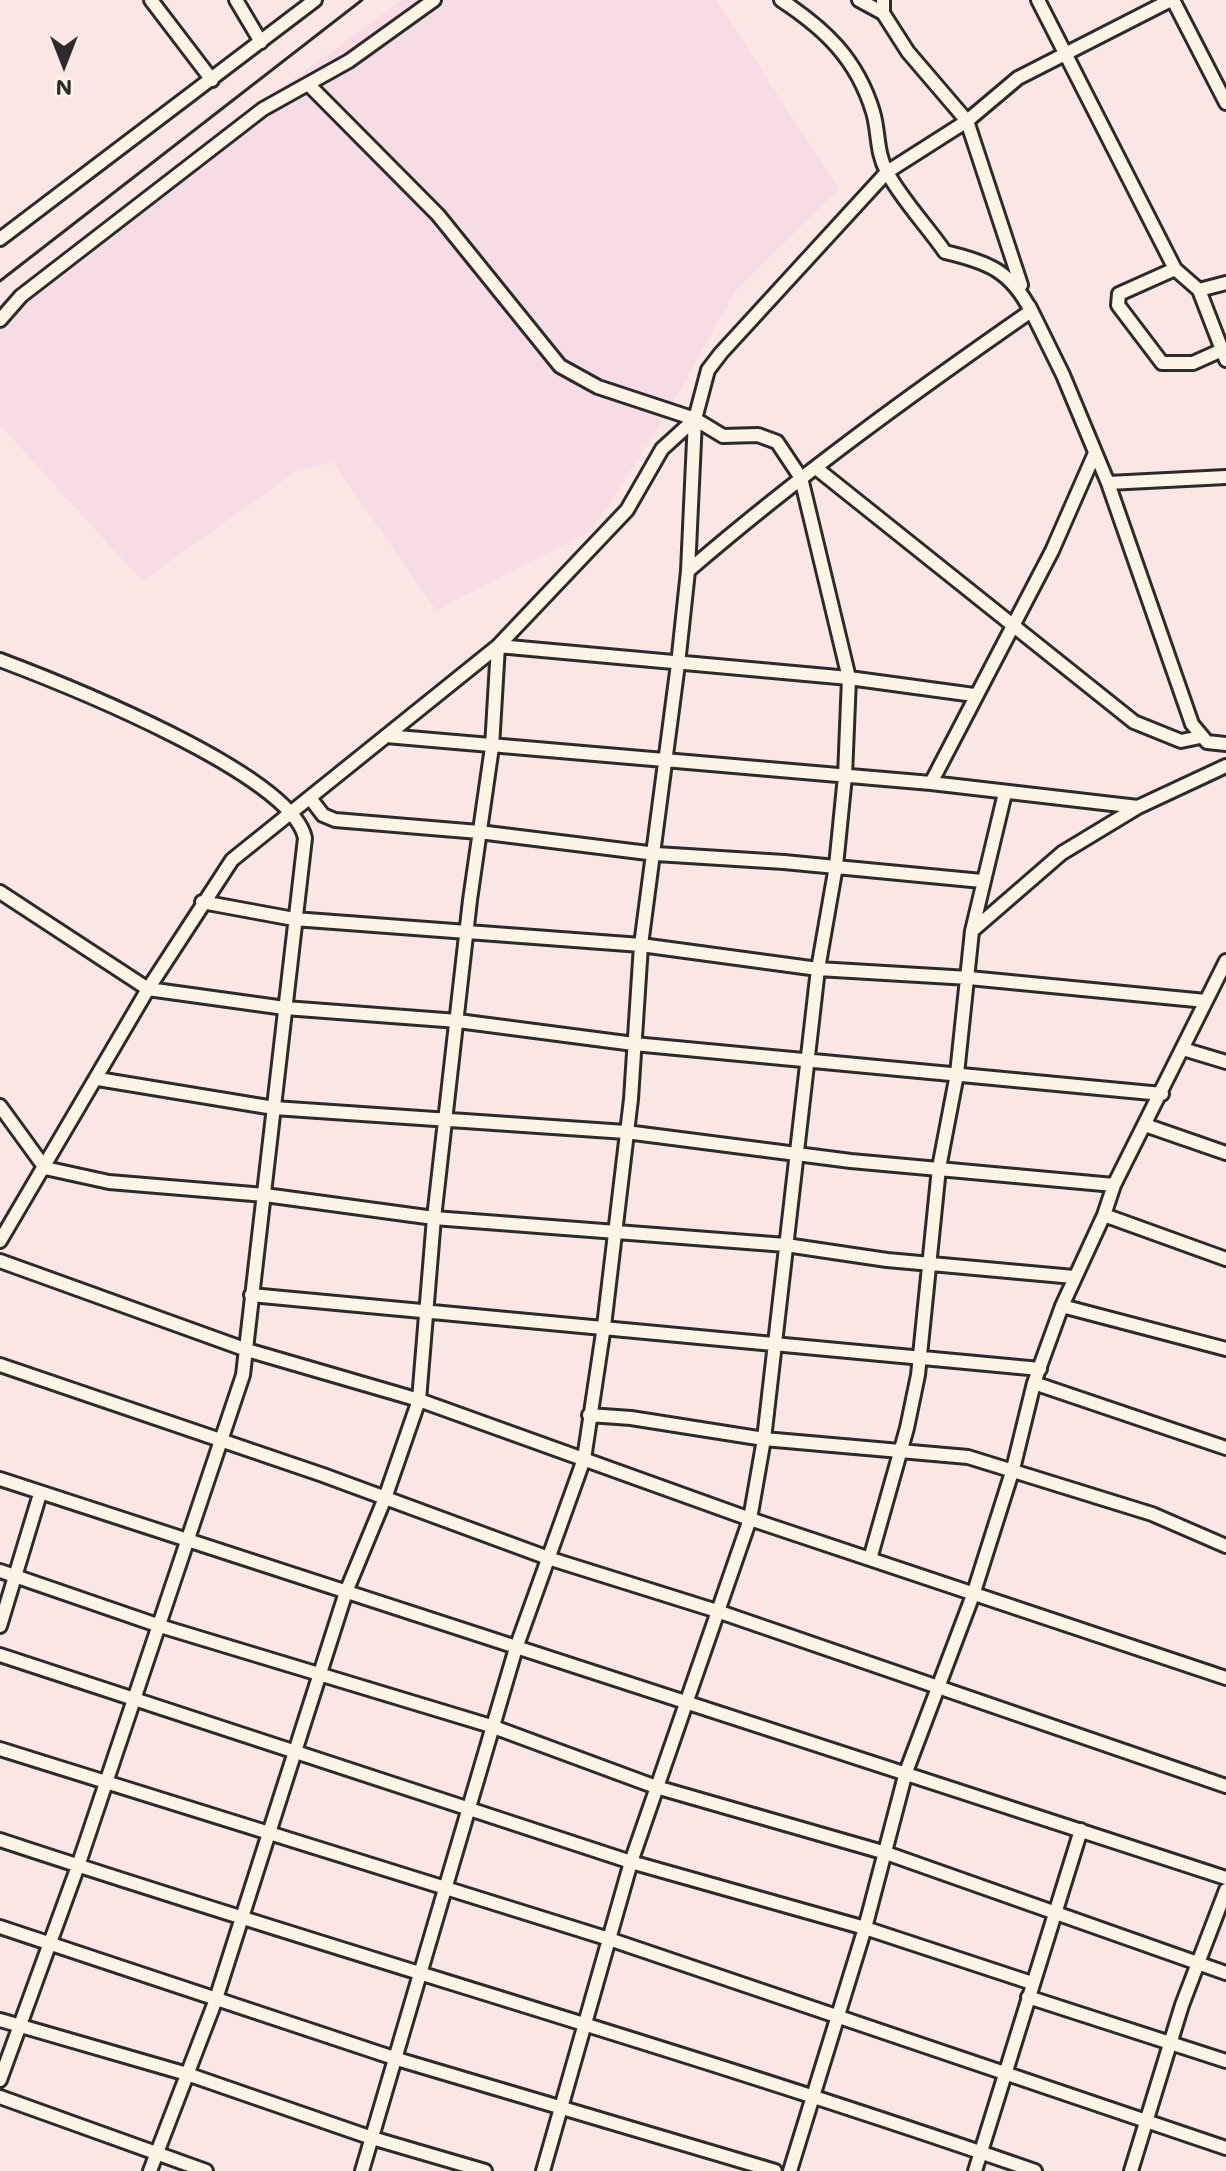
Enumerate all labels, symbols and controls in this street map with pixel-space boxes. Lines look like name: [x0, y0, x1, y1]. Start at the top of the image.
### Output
north arrow: [24, 24, 104, 104]
text: N: [56, 74, 72, 103]

